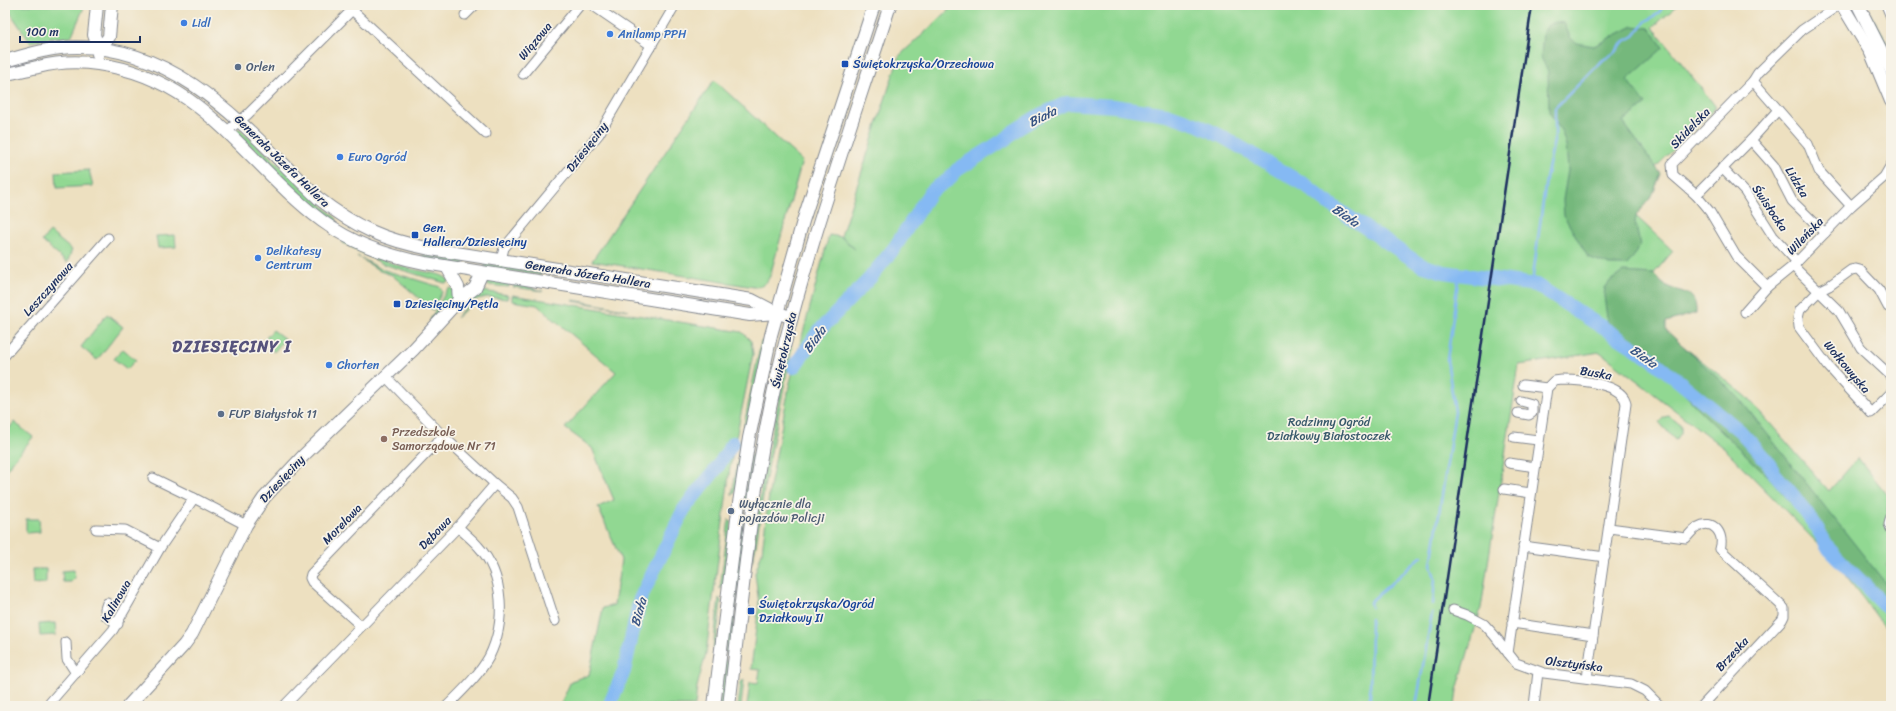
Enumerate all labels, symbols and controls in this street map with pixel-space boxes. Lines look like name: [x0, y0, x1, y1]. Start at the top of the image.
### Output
place label: Lidl: [192, 12, 211, 34]
street label: Wiązowa: [512, 17, 558, 65]
scale bar: [20, 18, 140, 44]
marker: Lidl: [179, 18, 189, 28]
text: 100 m: [26, 21, 59, 43]
place label: Anilamp PPH: [617, 23, 687, 45]
marker: Anilamp PPH: [605, 29, 615, 39]
place label: Świętokrzyska/Orzechowa: [853, 53, 994, 75]
place label: Orlen: [246, 56, 275, 78]
marker: Świętokrzyska/Orzechowa: [840, 59, 850, 69]
marker: Orlen: [233, 62, 243, 72]
water label: Biała: [1024, 99, 1062, 133]
street label: Skidelska: [1664, 102, 1716, 154]
street label: Generała Józefa Hallera: [229, 109, 335, 213]
street label: Dziesięciny: [560, 116, 614, 177]
place label: Euro Ogród: [348, 146, 408, 168]
marker: Euro Ogród: [335, 152, 345, 162]
street label: Lidzka: [1779, 162, 1815, 203]
street label: Świsłocka: [1746, 180, 1794, 236]
water label: Biała: [1327, 198, 1365, 234]
street label: Wileńska: [1781, 212, 1829, 260]
place label: Gen. Hallera/Dziesięciny: [423, 217, 528, 253]
marker: Gen. Hallera/Dziesięciny: [410, 230, 420, 240]
place label: Delikatesy Centrum: [266, 240, 322, 276]
marker: Delikatesy Centrum: [253, 253, 263, 263]
street label: Generała Józefa Hallera: [524, 253, 652, 295]
street label: Leszczynowa: [17, 256, 80, 322]
place label: Dziesięciny/Pętla: [405, 293, 498, 315]
marker: Dziesięciny/Pętla: [392, 299, 402, 309]
street label: Świętokrzyska: [765, 310, 803, 390]
water label: Biała: [797, 320, 833, 358]
district label: DZIESIĘCINY I: [172, 332, 292, 361]
street label: Wołkowyska: [1818, 335, 1876, 399]
water label: Biała: [1625, 339, 1663, 375]
place label: Chorten: [337, 354, 380, 376]
street label: Buska: [1578, 359, 1615, 387]
marker: Chorten: [324, 360, 334, 370]
place label: FUP Białystok 11: [229, 403, 317, 425]
marker: FUP Białystok 11: [216, 409, 226, 419]
park label: Rodzinny Ogród Działkowy Białostoczek: [1267, 411, 1392, 447]
place label: Przedszkole Samorządowe Nr 71: [392, 421, 496, 457]
marker: Przedszkole Samorządowe Nr 71: [379, 434, 389, 444]
street label: Dziesięciny: [254, 449, 311, 508]
place label: Wyłącznie dla pojazdów Policji: [738, 493, 825, 529]
street label: Morelowa: [316, 498, 368, 550]
marker: Wyłącznie dla pojazdów Policji: [726, 506, 736, 516]
street label: Dębowa: [413, 510, 458, 555]
street label: Kalinowa: [95, 575, 137, 627]
place label: Świętokrzyska/Ogród Działkowy II: [759, 593, 875, 629]
water label: Biała: [624, 594, 654, 629]
marker: Świętokrzyska/Ogród Działkowy II: [746, 606, 756, 616]
street label: Brzeska: [1710, 631, 1755, 677]
street label: Olsztyńska: [1544, 650, 1604, 678]

